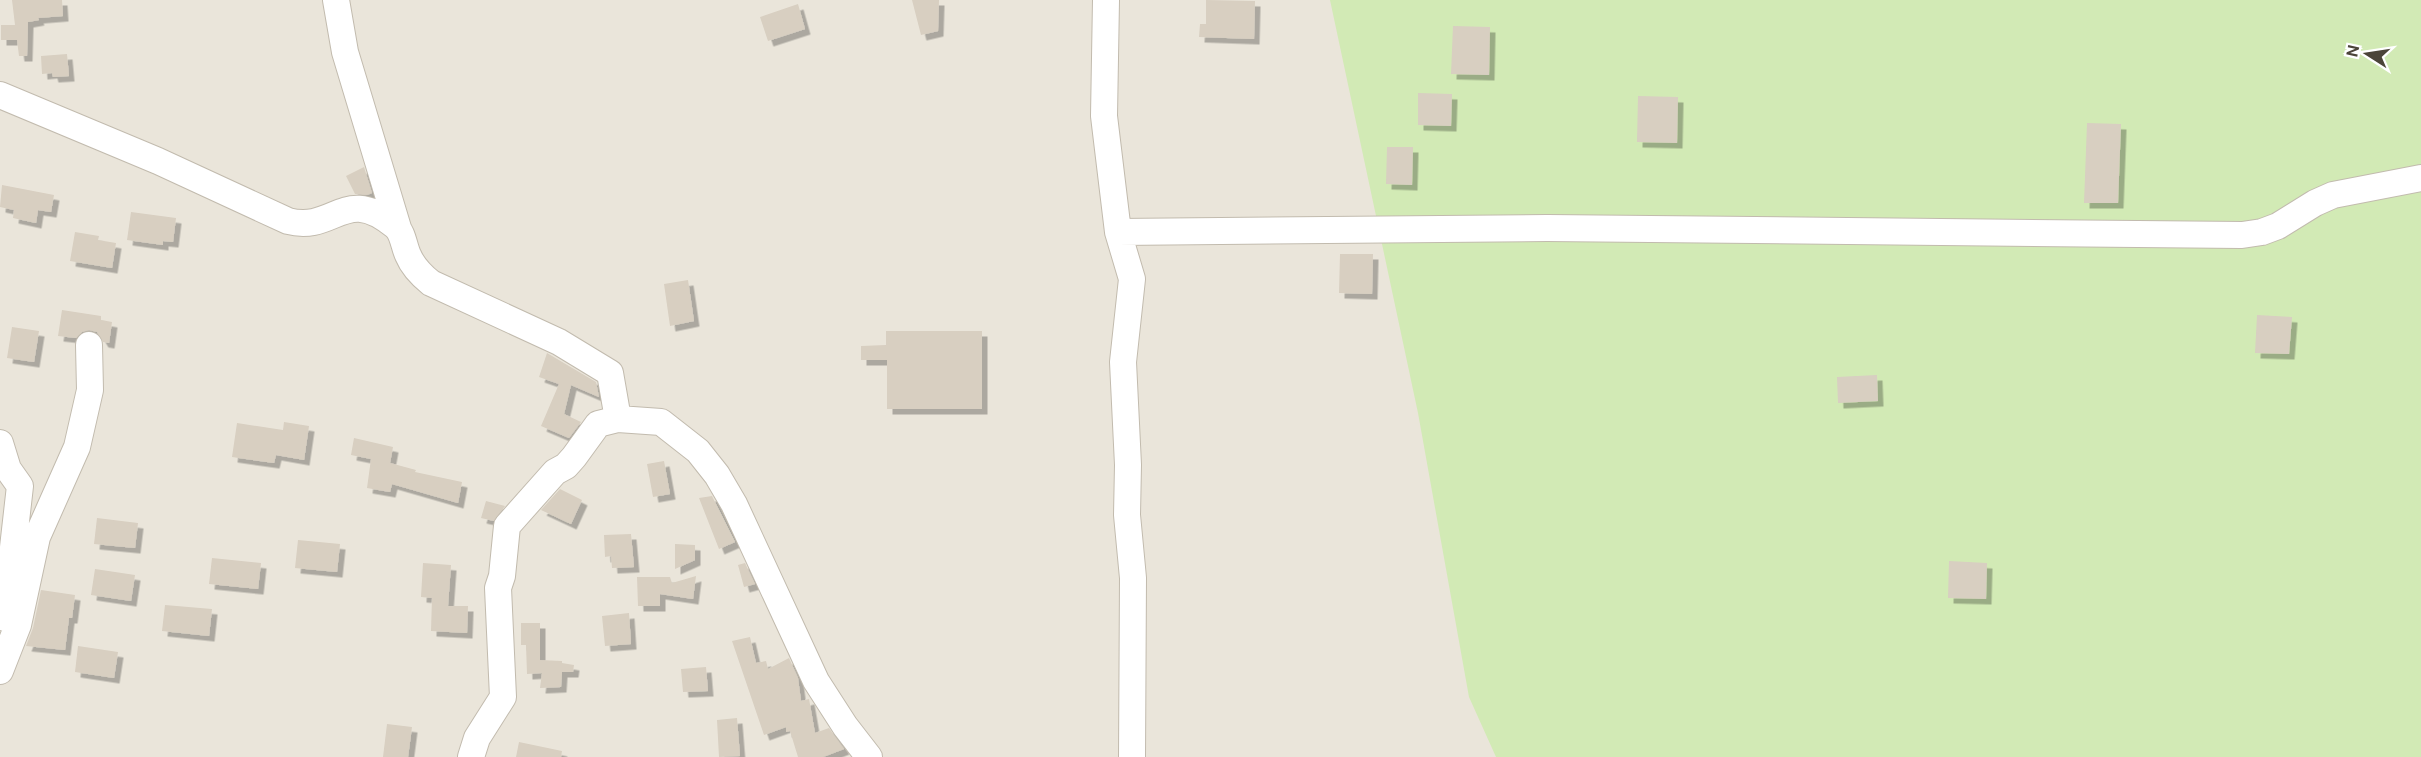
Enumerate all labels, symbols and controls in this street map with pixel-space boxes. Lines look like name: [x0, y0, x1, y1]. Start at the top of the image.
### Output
north arrow: [2337, 24, 2397, 84]
text: N: [2341, 43, 2364, 59]

